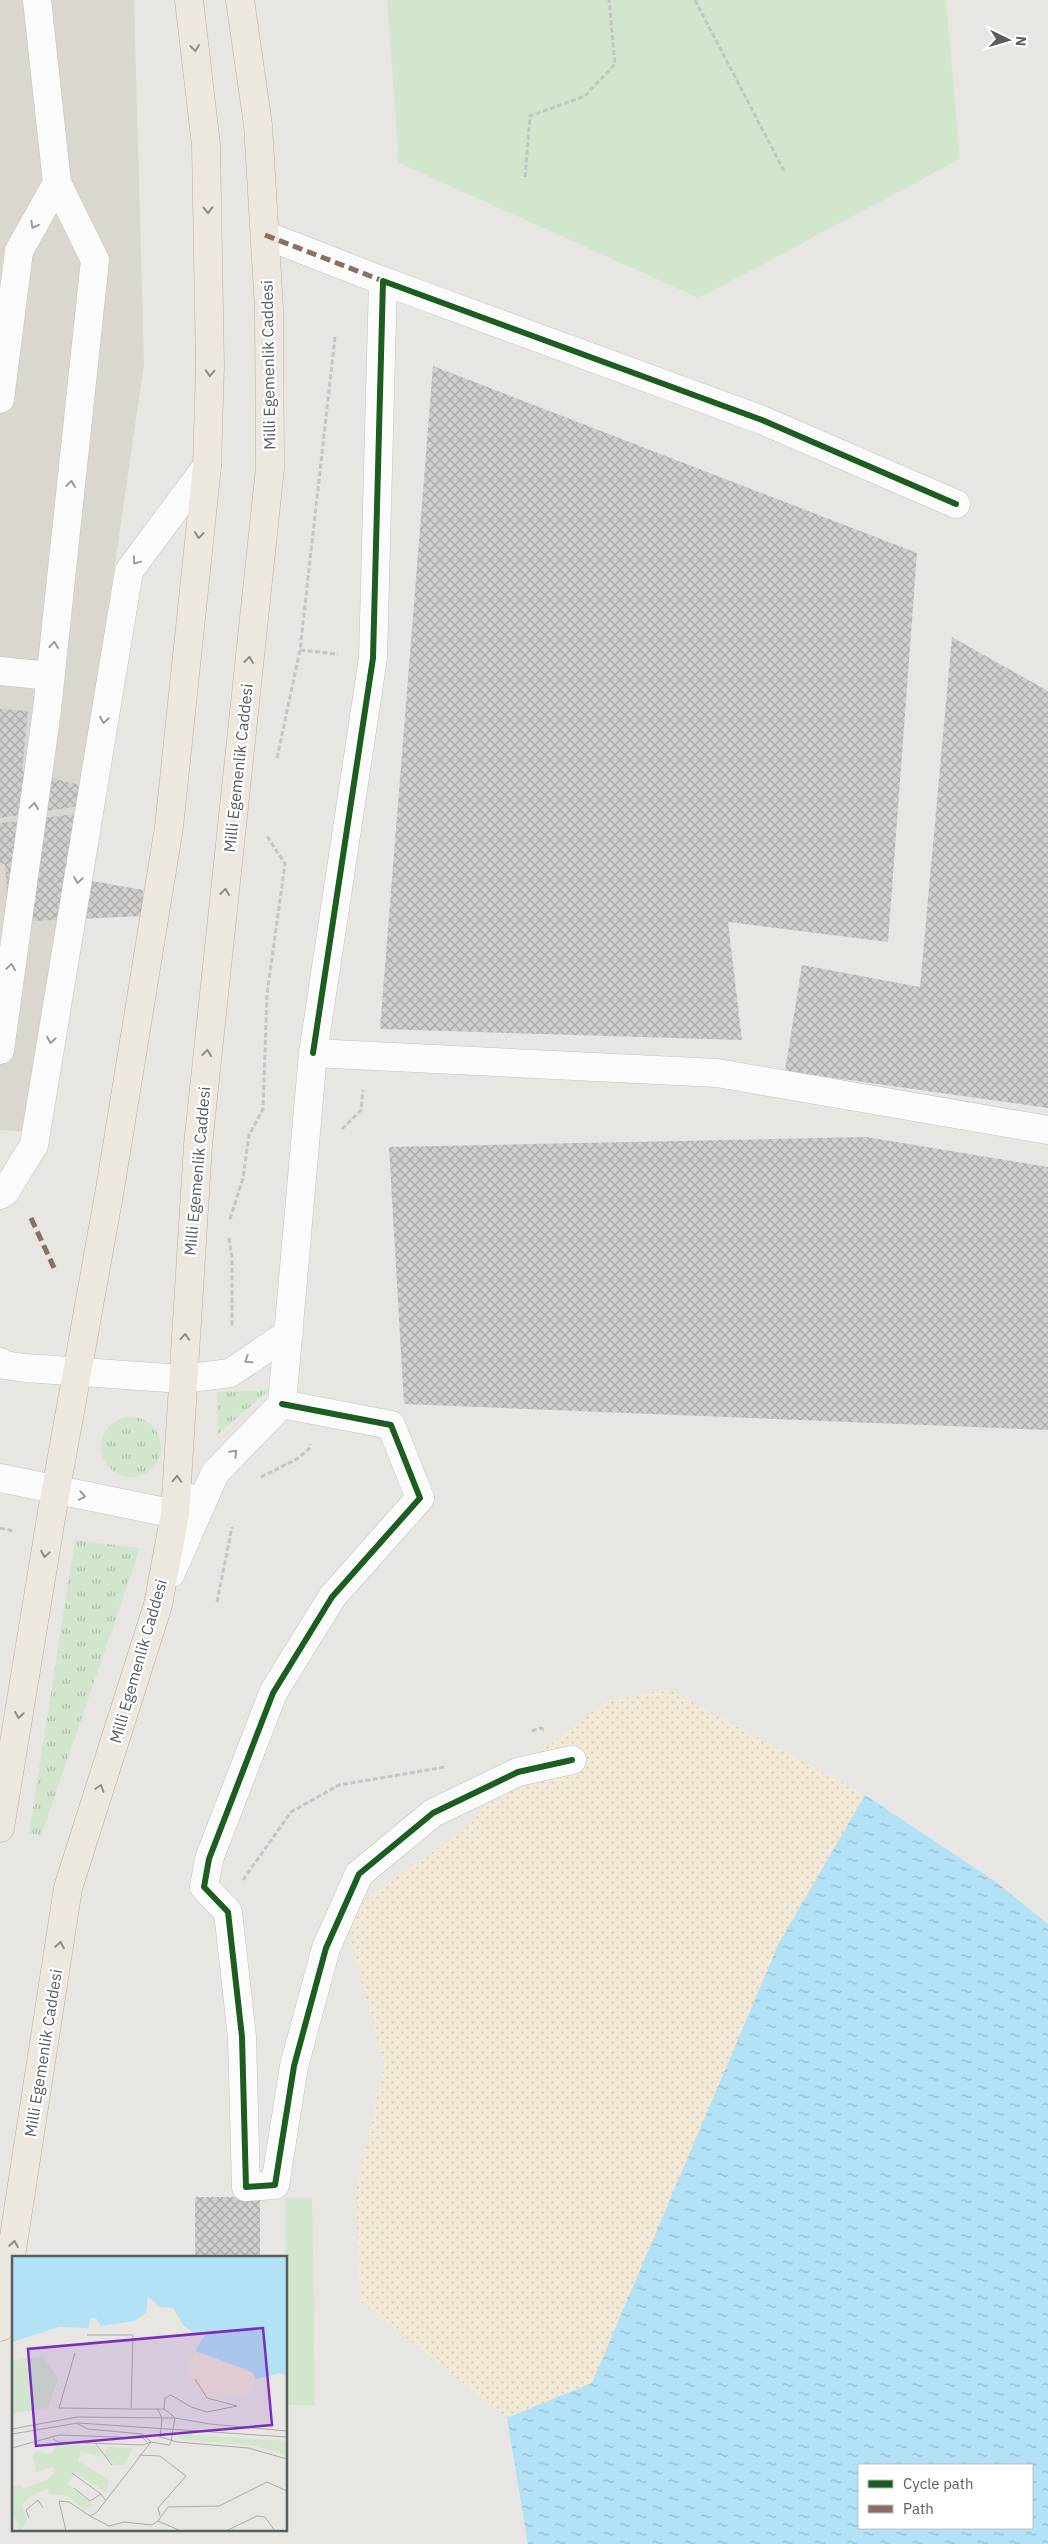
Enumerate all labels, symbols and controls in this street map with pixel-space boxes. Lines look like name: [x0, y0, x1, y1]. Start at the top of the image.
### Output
north arrow: [983, 15, 1033, 65]
text: N: [1012, 35, 1030, 47]
one-way arrow: [189, 45, 200, 53]
one-way arrow: [202, 206, 213, 214]
one-way arrow: [30, 220, 40, 229]
street label: Milli Egemenlik Caddesi: [257, 280, 279, 450]
one-way arrow: [205, 369, 215, 377]
one-way arrow: [65, 479, 76, 487]
one-way arrow: [194, 531, 205, 539]
one-way arrow: [133, 555, 142, 565]
one-way arrow: [48, 641, 59, 649]
one-way arrow: [243, 656, 254, 664]
street label: Milli Egemenlik Caddesi: [219, 683, 257, 853]
one-way arrow: [100, 715, 110, 724]
one-way arrow: [28, 802, 38, 811]
one-way arrow: [73, 876, 83, 884]
one-way arrow: [219, 887, 230, 895]
one-way arrow: [6, 963, 16, 972]
one-way arrow: [47, 1036, 57, 1045]
one-way arrow: [201, 1049, 212, 1057]
street label: Milli Egemenlik Caddesi: [180, 1086, 214, 1256]
one-way arrow: [179, 1333, 190, 1341]
one-way arrow: [245, 1354, 254, 1363]
one-way arrow: [228, 1450, 237, 1459]
one-way arrow: [171, 1474, 182, 1482]
one-way arrow: [78, 1490, 86, 1500]
one-way arrow: [40, 1550, 50, 1559]
street label: Milli Egemenlik Caddesi: [105, 1577, 171, 1745]
one-way arrow: [14, 1710, 24, 1719]
one-way arrow: [94, 1784, 104, 1793]
one-way arrow: [54, 1941, 64, 1949]
street label: Milli Egemenlik Caddesi: [20, 1968, 66, 2138]
one-way arrow: [8, 2240, 19, 2248]
inset map: [12, 2256, 288, 2532]
legend: [858, 2464, 1033, 2529]
text: Cycle path: [903, 2474, 974, 2493]
text: Path: [903, 2499, 934, 2518]

